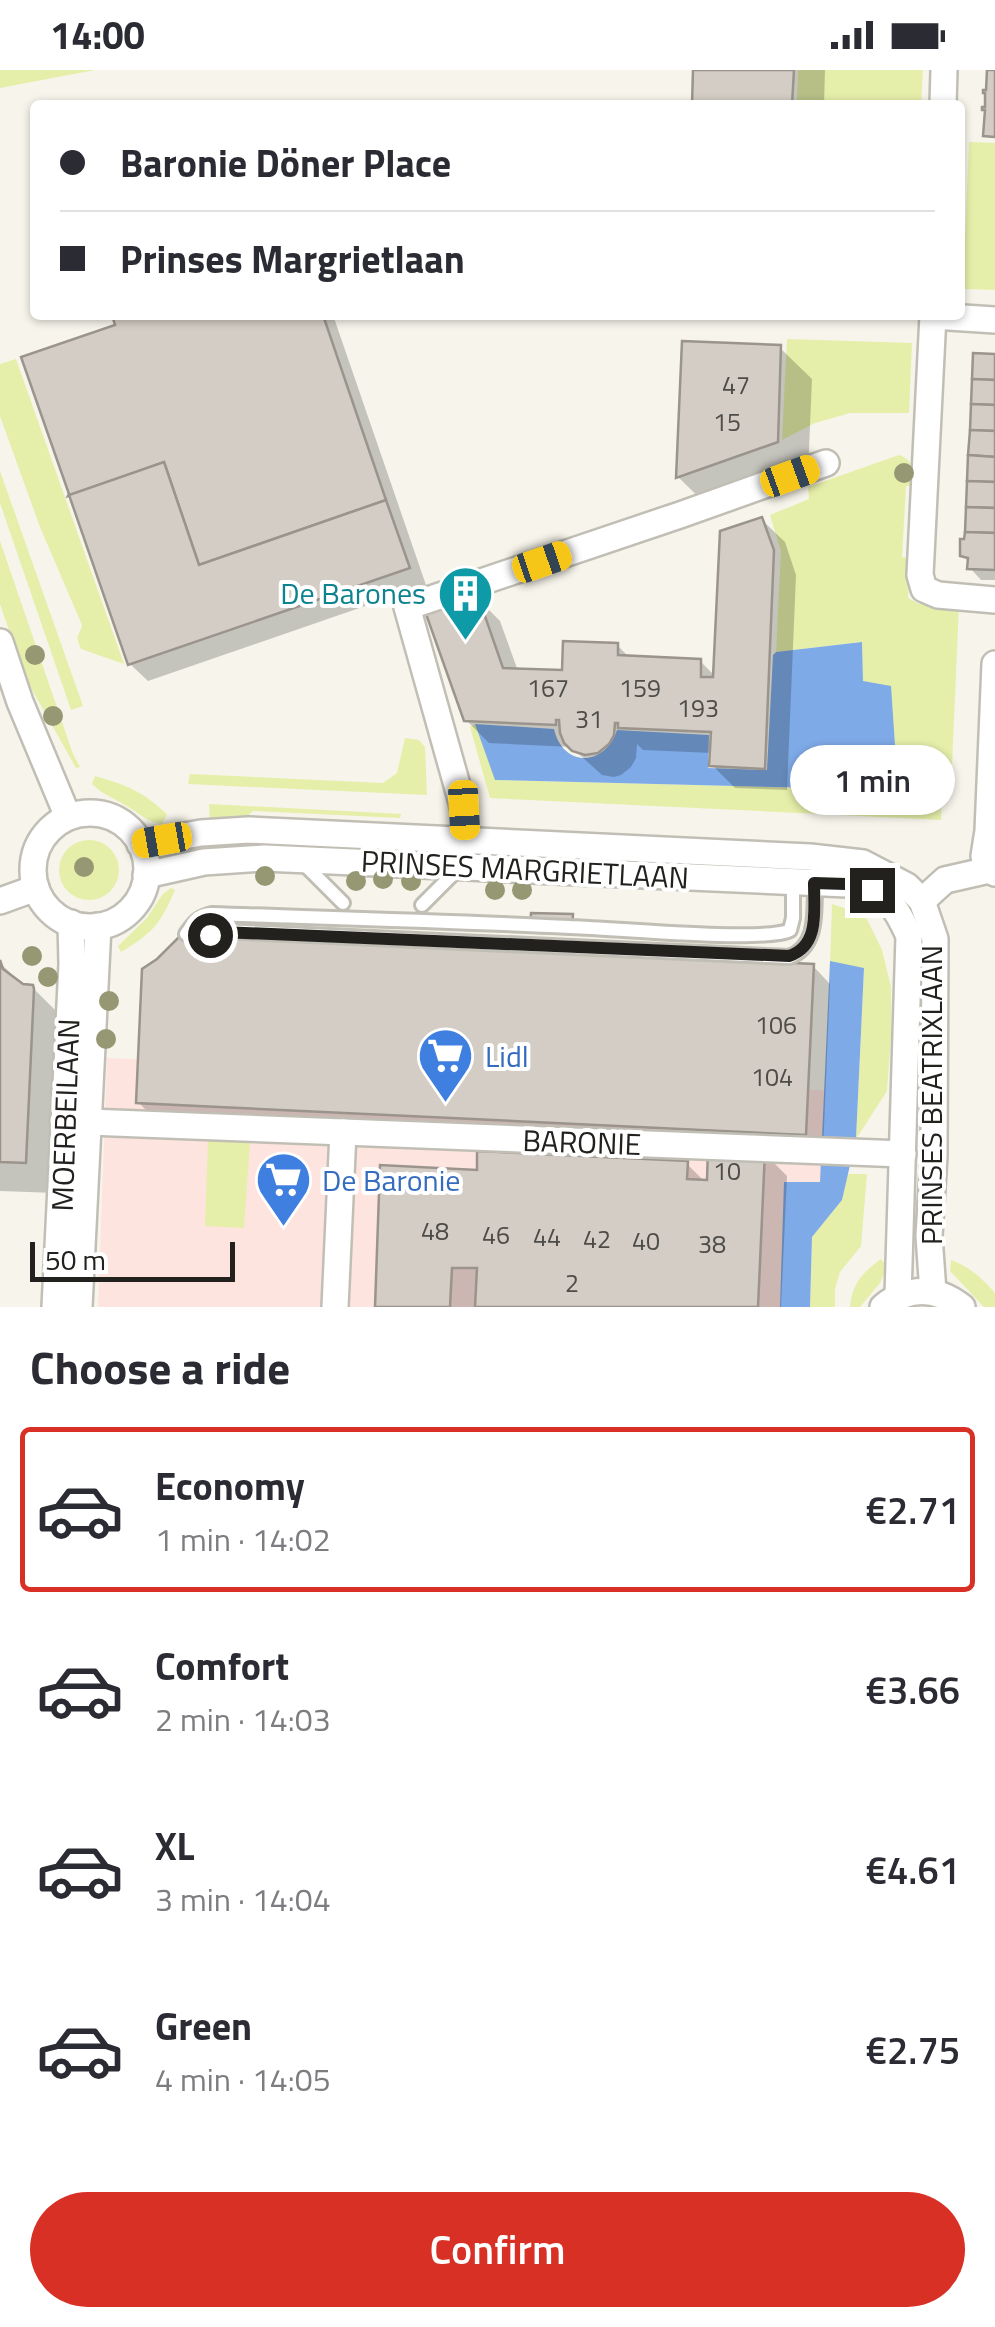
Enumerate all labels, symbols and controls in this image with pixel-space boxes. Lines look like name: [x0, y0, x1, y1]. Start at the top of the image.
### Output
text: 14:00: [50, 6, 145, 64]
text: Baronie Döner Place: [120, 134, 451, 192]
text: Prinses Margrietlaan: [120, 230, 465, 288]
house number: 47: [722, 366, 750, 404]
house number: 15: [713, 403, 741, 441]
car: [757, 452, 823, 500]
car: [509, 538, 575, 586]
building icon: De Barones: [435, 563, 495, 642]
place label: De Barones: [280, 570, 426, 616]
house number: 167: [527, 669, 569, 707]
house number: 159: [619, 669, 661, 707]
house number: 193: [677, 689, 719, 727]
house number: 31: [575, 700, 603, 738]
callout: 1 min: [790, 745, 954, 815]
text: 1 min: [834, 756, 911, 804]
car: [447, 779, 481, 841]
car: [130, 820, 194, 860]
street label: PRINSES MARGRIETLAAN: [360, 837, 690, 901]
route end: [850, 868, 895, 913]
route start: [188, 913, 233, 958]
street label: PRINSES BEATRIXLAAN: [908, 945, 954, 1245]
house number: 106: [755, 1006, 797, 1044]
street label: MOERBEILAAN: [39, 1018, 91, 1212]
supermarket icon: Lidl: [416, 1026, 476, 1105]
place label: Lidl: [485, 1033, 529, 1079]
house number: 104: [751, 1058, 793, 1096]
street label: BARONIE: [522, 1117, 642, 1167]
supermarket icon: De Baronie: [253, 1150, 313, 1229]
house number: 10: [713, 1152, 741, 1190]
place label: De Baronie: [322, 1157, 460, 1203]
house number: 48: [421, 1212, 449, 1250]
house number: 46: [482, 1216, 510, 1254]
house number: 44: [533, 1218, 561, 1256]
house number: 42: [583, 1220, 611, 1258]
house number: 40: [632, 1222, 660, 1260]
house number: 38: [698, 1225, 726, 1263]
scale bar: [30, 1237, 235, 1282]
text: 50 m: [45, 1238, 106, 1281]
house number: 2: [565, 1264, 579, 1302]
text: Choose a ride: [30, 1333, 290, 1401]
text: Economy: [155, 1457, 305, 1515]
icon: car: [35, 1465, 125, 1555]
text: €2.71: [866, 1481, 960, 1539]
text: 1 min · 14:02: [155, 1515, 331, 1563]
text: Comfort: [155, 1637, 289, 1695]
icon: car: [35, 1645, 125, 1735]
text: €3.66: [866, 1661, 960, 1719]
text: 2 min · 14:03: [155, 1695, 331, 1743]
text: XL: [155, 1817, 195, 1875]
icon: car: [35, 1825, 125, 1915]
text: €4.61: [866, 1841, 960, 1899]
text: 3 min · 14:04: [155, 1875, 331, 1923]
text: Green: [155, 1997, 252, 2055]
icon: car: [35, 2005, 125, 2095]
text: €2.75: [866, 2021, 960, 2079]
text: 4 min · 14:05: [155, 2055, 331, 2103]
button: Confirm: [30, 2192, 965, 2307]

